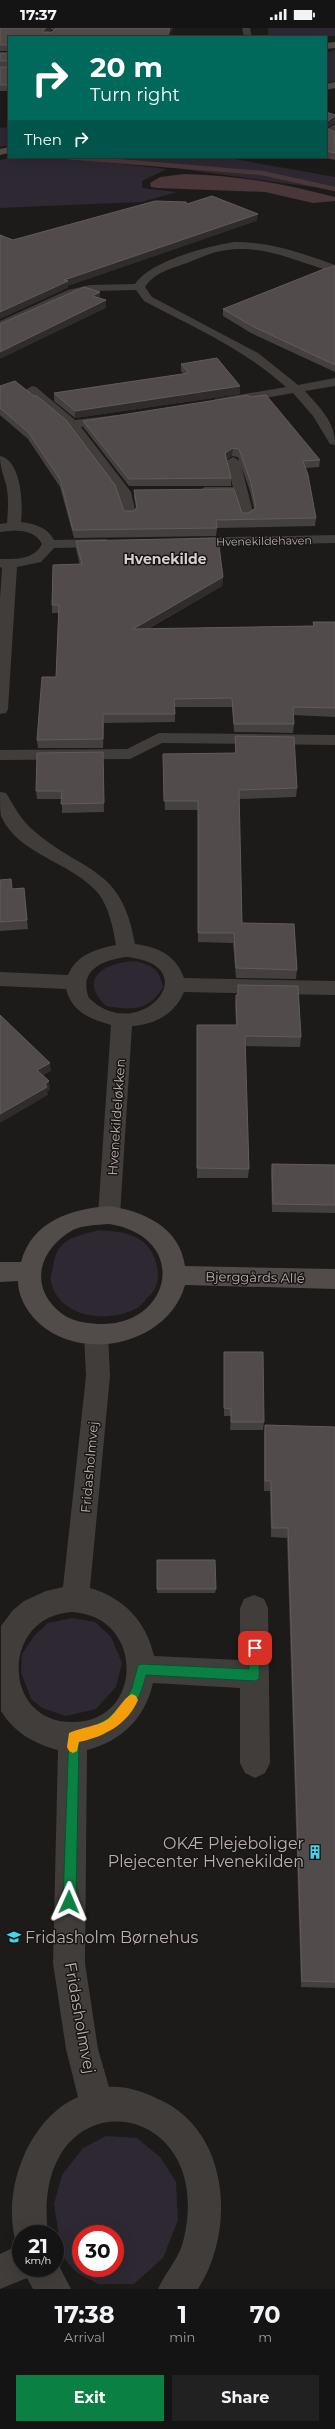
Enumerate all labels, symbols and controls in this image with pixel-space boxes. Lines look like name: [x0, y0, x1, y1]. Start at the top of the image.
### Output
text: 17:37: [20, 5, 57, 24]
text: 20 m: [90, 50, 163, 84]
icon: right: [24, 52, 76, 104]
text: Turn right: [90, 84, 180, 106]
icon: right: [70, 128, 92, 150]
text: Then: [24, 130, 62, 149]
street label: Hvenekildehaven: [216, 533, 312, 549]
district label: Hvenekilde: [124, 550, 207, 568]
street label: Hvenekildeløkken: [104, 1058, 128, 1176]
street label: Bjerggårds Allé: [205, 1268, 305, 1286]
street label: Fridasholmvej: [77, 1421, 101, 1513]
pin: [238, 1631, 272, 1665]
icon: arrive: [244, 1637, 266, 1659]
place label: OKÆ Plejeboliger Plejecenter Hvenekilden: [108, 1834, 304, 1871]
building icon: OKÆ Plejeboliger Plejecenter Hvenekilden: [307, 1844, 323, 1860]
position arrow: [48, 1881, 90, 1923]
place label: Fridasholm Børnehus: [25, 1928, 198, 1947]
school or university icon: Fridasholm Børnehus: [6, 1929, 22, 1945]
street label: Fridasholmvej: [61, 1961, 99, 2075]
speed limit sign: 30: [72, 2225, 124, 2277]
text: 21: [28, 2234, 48, 2258]
text: km/h: [25, 2254, 51, 2267]
text: 17:38: [55, 2300, 115, 2329]
text: 1: [178, 2300, 187, 2329]
text: 70: [250, 2300, 280, 2329]
text: Arrival: [64, 2329, 105, 2345]
text: min: [169, 2329, 195, 2345]
text: m: [258, 2329, 272, 2345]
button: Exit: [16, 2375, 164, 2421]
button: Share: [172, 2375, 319, 2421]

